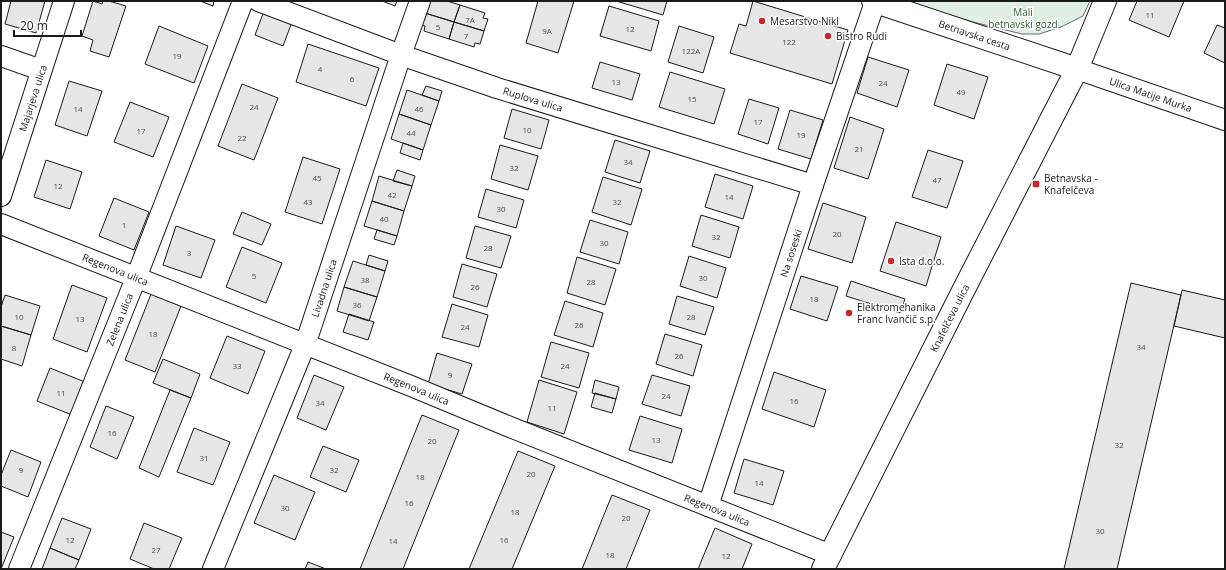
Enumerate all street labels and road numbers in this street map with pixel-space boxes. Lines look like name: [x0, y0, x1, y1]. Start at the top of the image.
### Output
street label: Betnavska cesta: [937, 16, 1012, 53]
street label: Majarjeva ulica: [15, 63, 50, 133]
street label: Ulica Matije Murka: [1107, 74, 1194, 115]
street label: Ruplova ulica: [501, 83, 565, 115]
street label: Na soseski: [776, 228, 805, 279]
street label: Regenova ulica: [80, 250, 150, 289]
street label: Livadna ulica: [308, 257, 340, 319]
street label: Knafelčeva ulica: [926, 282, 972, 354]
street label: Zelena ulica: [103, 291, 136, 348]
street label: Regenova ulica: [382, 369, 452, 408]
street label: Regenova ulica: [682, 490, 752, 529]

